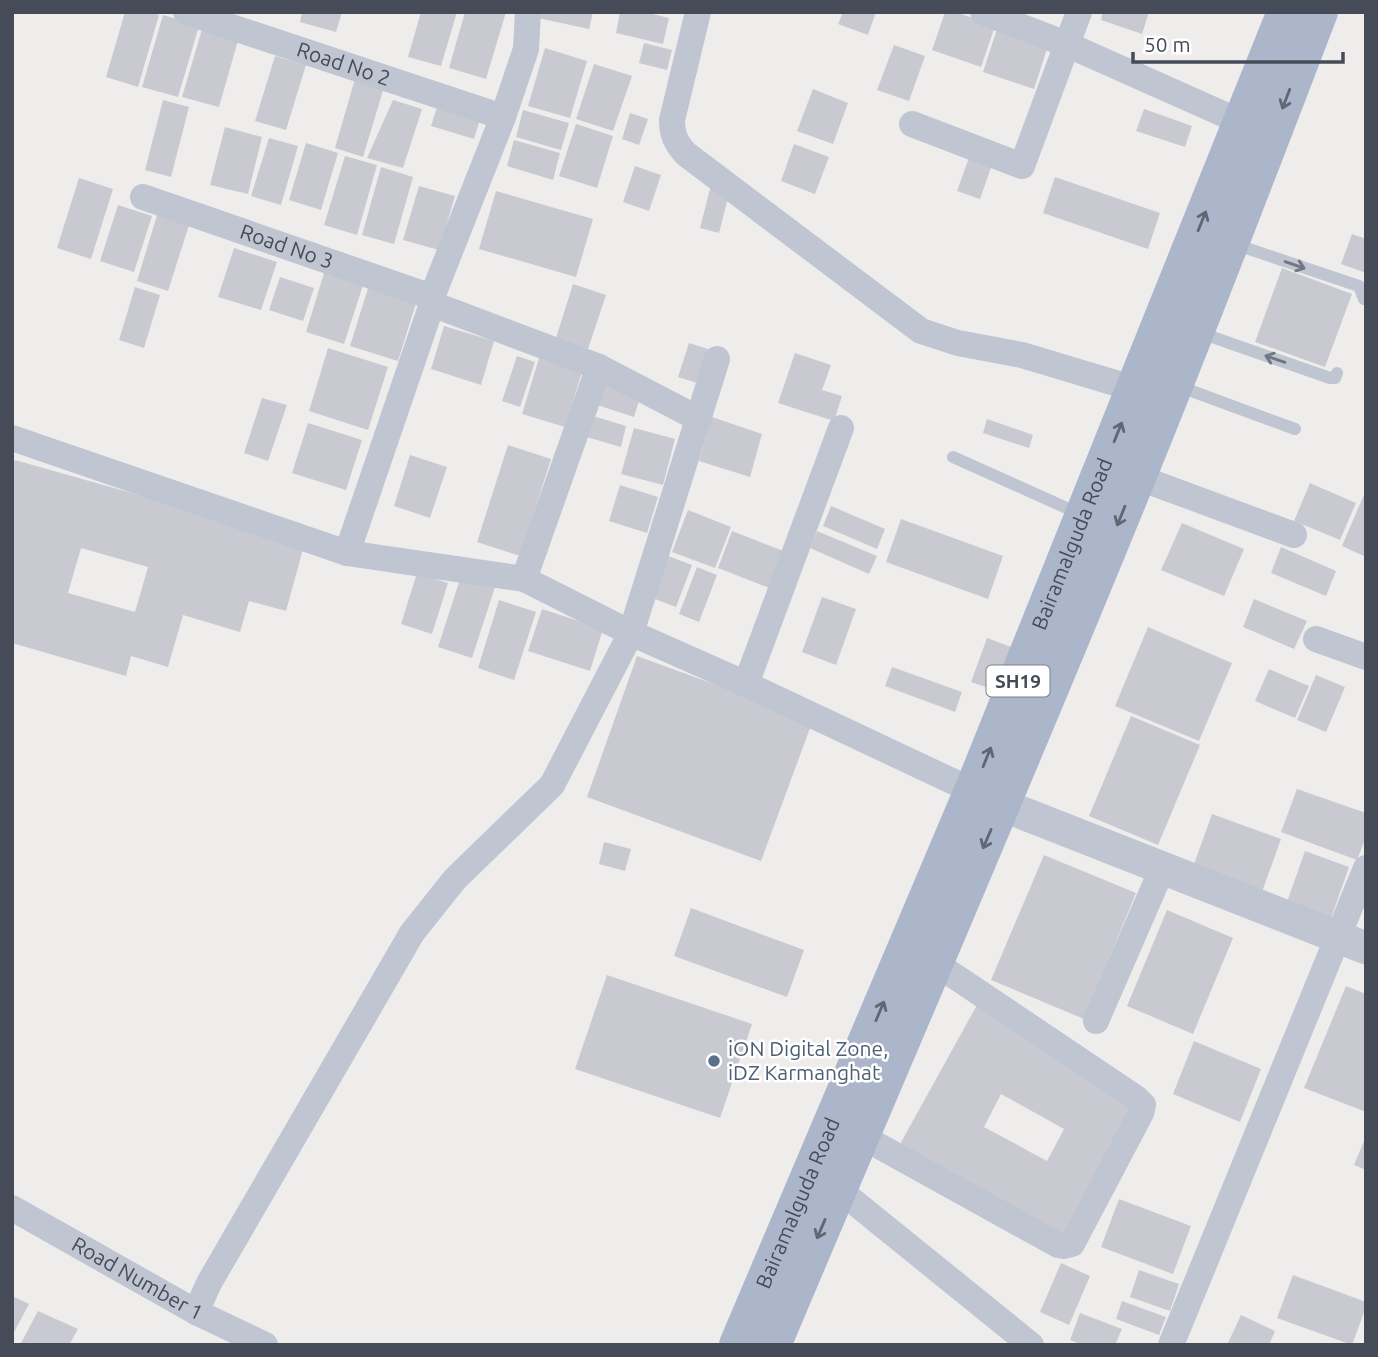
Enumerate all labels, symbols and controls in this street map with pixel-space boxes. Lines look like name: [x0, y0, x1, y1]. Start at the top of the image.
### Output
scale bar: [1133, 21, 1343, 65]
text: 50 m: [1144, 32, 1191, 56]
street label: Road No 2: [294, 37, 394, 90]
one-way arrow: [1278, 87, 1291, 109]
one-way arrow: [1196, 210, 1209, 232]
street label: Road No 3: [237, 219, 337, 273]
one-way arrow: [1284, 259, 1306, 272]
one-way arrow: [1265, 352, 1287, 364]
one-way arrow: [1112, 422, 1125, 443]
street label: Bairamalguda Road: [1026, 454, 1117, 633]
one-way arrow: [1114, 505, 1127, 526]
road number: SH19: [986, 666, 1050, 696]
one-way arrow: [981, 746, 994, 768]
one-way arrow: [980, 828, 993, 849]
one-way arrow: [874, 1001, 887, 1023]
place label: iON Digital Zone, iDZ Karmanghat: [728, 1036, 888, 1084]
marker: iON Digital Zone, iDZ Karmanghat: [706, 1053, 722, 1069]
street label: Bairamalguda Road: [750, 1114, 844, 1292]
one-way arrow: [814, 1218, 827, 1239]
street label: Road Number 1: [68, 1231, 207, 1325]

